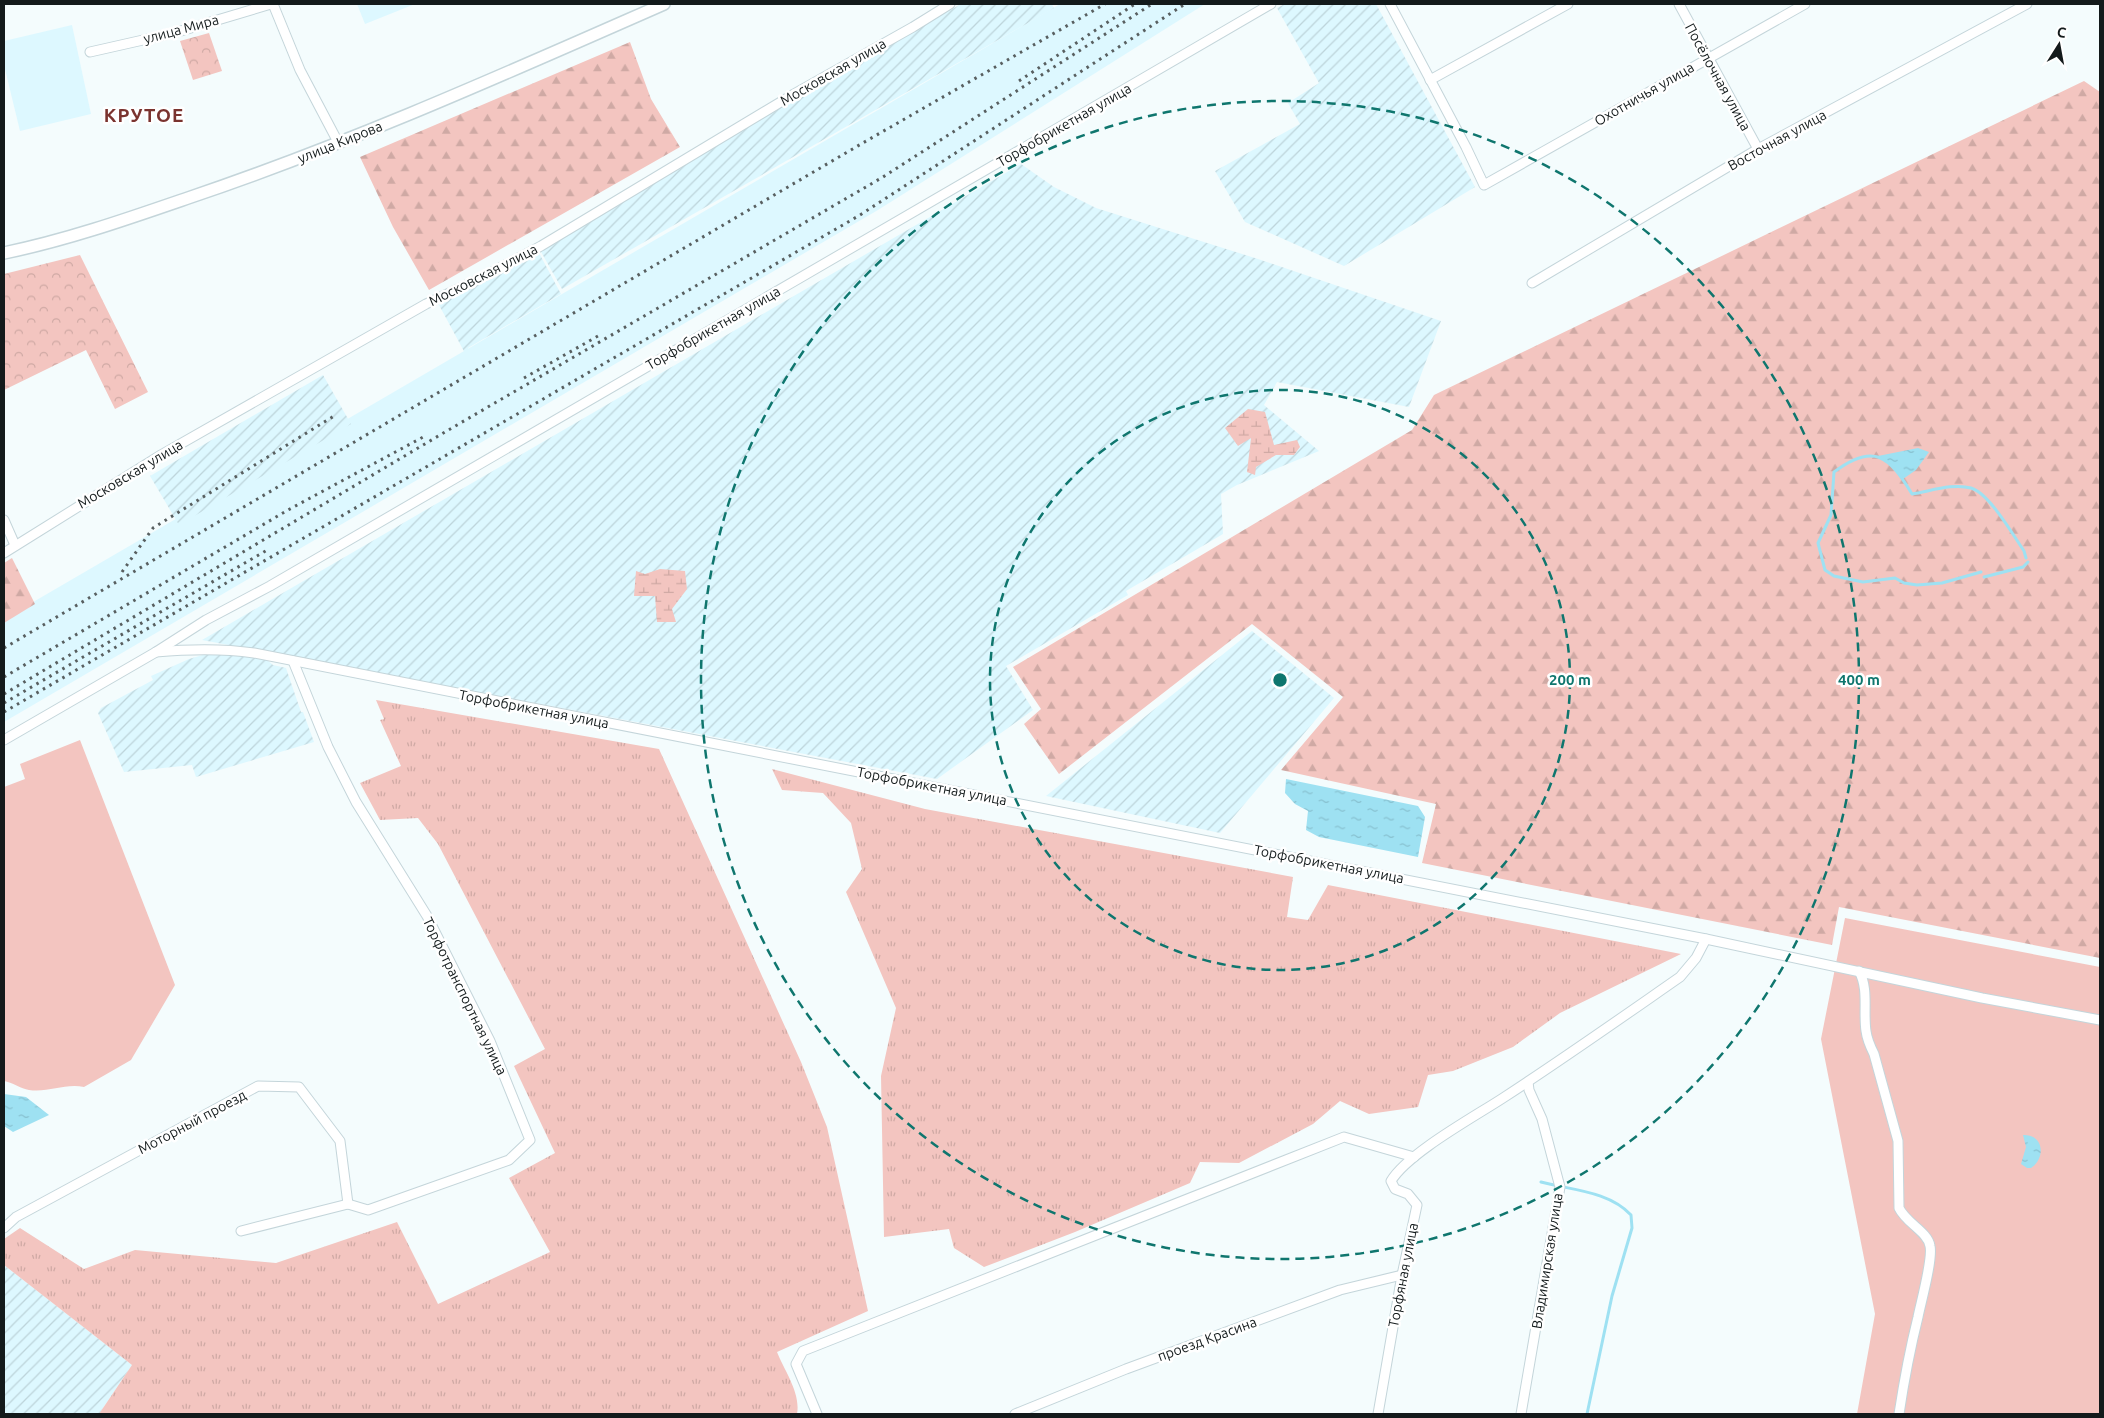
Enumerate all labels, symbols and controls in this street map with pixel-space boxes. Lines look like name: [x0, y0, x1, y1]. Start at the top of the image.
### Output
street label: улица Мира: [142, 11, 220, 47]
north arrow: [2034, 20, 2084, 70]
street label: Посёлочная улица: [1682, 21, 1754, 133]
text: С: [2056, 24, 2067, 41]
street label: Московская улица: [777, 35, 889, 109]
street label: Охотничья улица: [1591, 59, 1697, 129]
street label: Торфобрикетная улица: [994, 80, 1134, 170]
district label: КРУТОЕ: [104, 104, 184, 126]
street label: Восточная улица: [1725, 106, 1829, 174]
street label: улица Кирова: [295, 118, 385, 166]
street label: Московская улица: [426, 241, 540, 309]
street label: Торфобрикетная улица: [643, 283, 783, 373]
street label: Московская улица: [75, 436, 185, 512]
centre of rings: [1271, 671, 1289, 689]
text: 200 m: [1549, 671, 1591, 688]
text: 400 m: [1838, 671, 1880, 688]
street label: Торфобрикетная улица: [458, 687, 610, 731]
street label: Торфобрикетная улица: [856, 764, 1008, 808]
street label: Торфобрикетная улица: [1253, 842, 1405, 886]
street label: Торфотранспортная улица: [420, 914, 510, 1078]
street label: Моторный проезд: [135, 1087, 249, 1157]
street label: Владимирская улица: [1528, 1192, 1566, 1330]
street label: Торфяная улица: [1385, 1221, 1421, 1329]
street label: проезд Красина: [1155, 1314, 1259, 1364]

